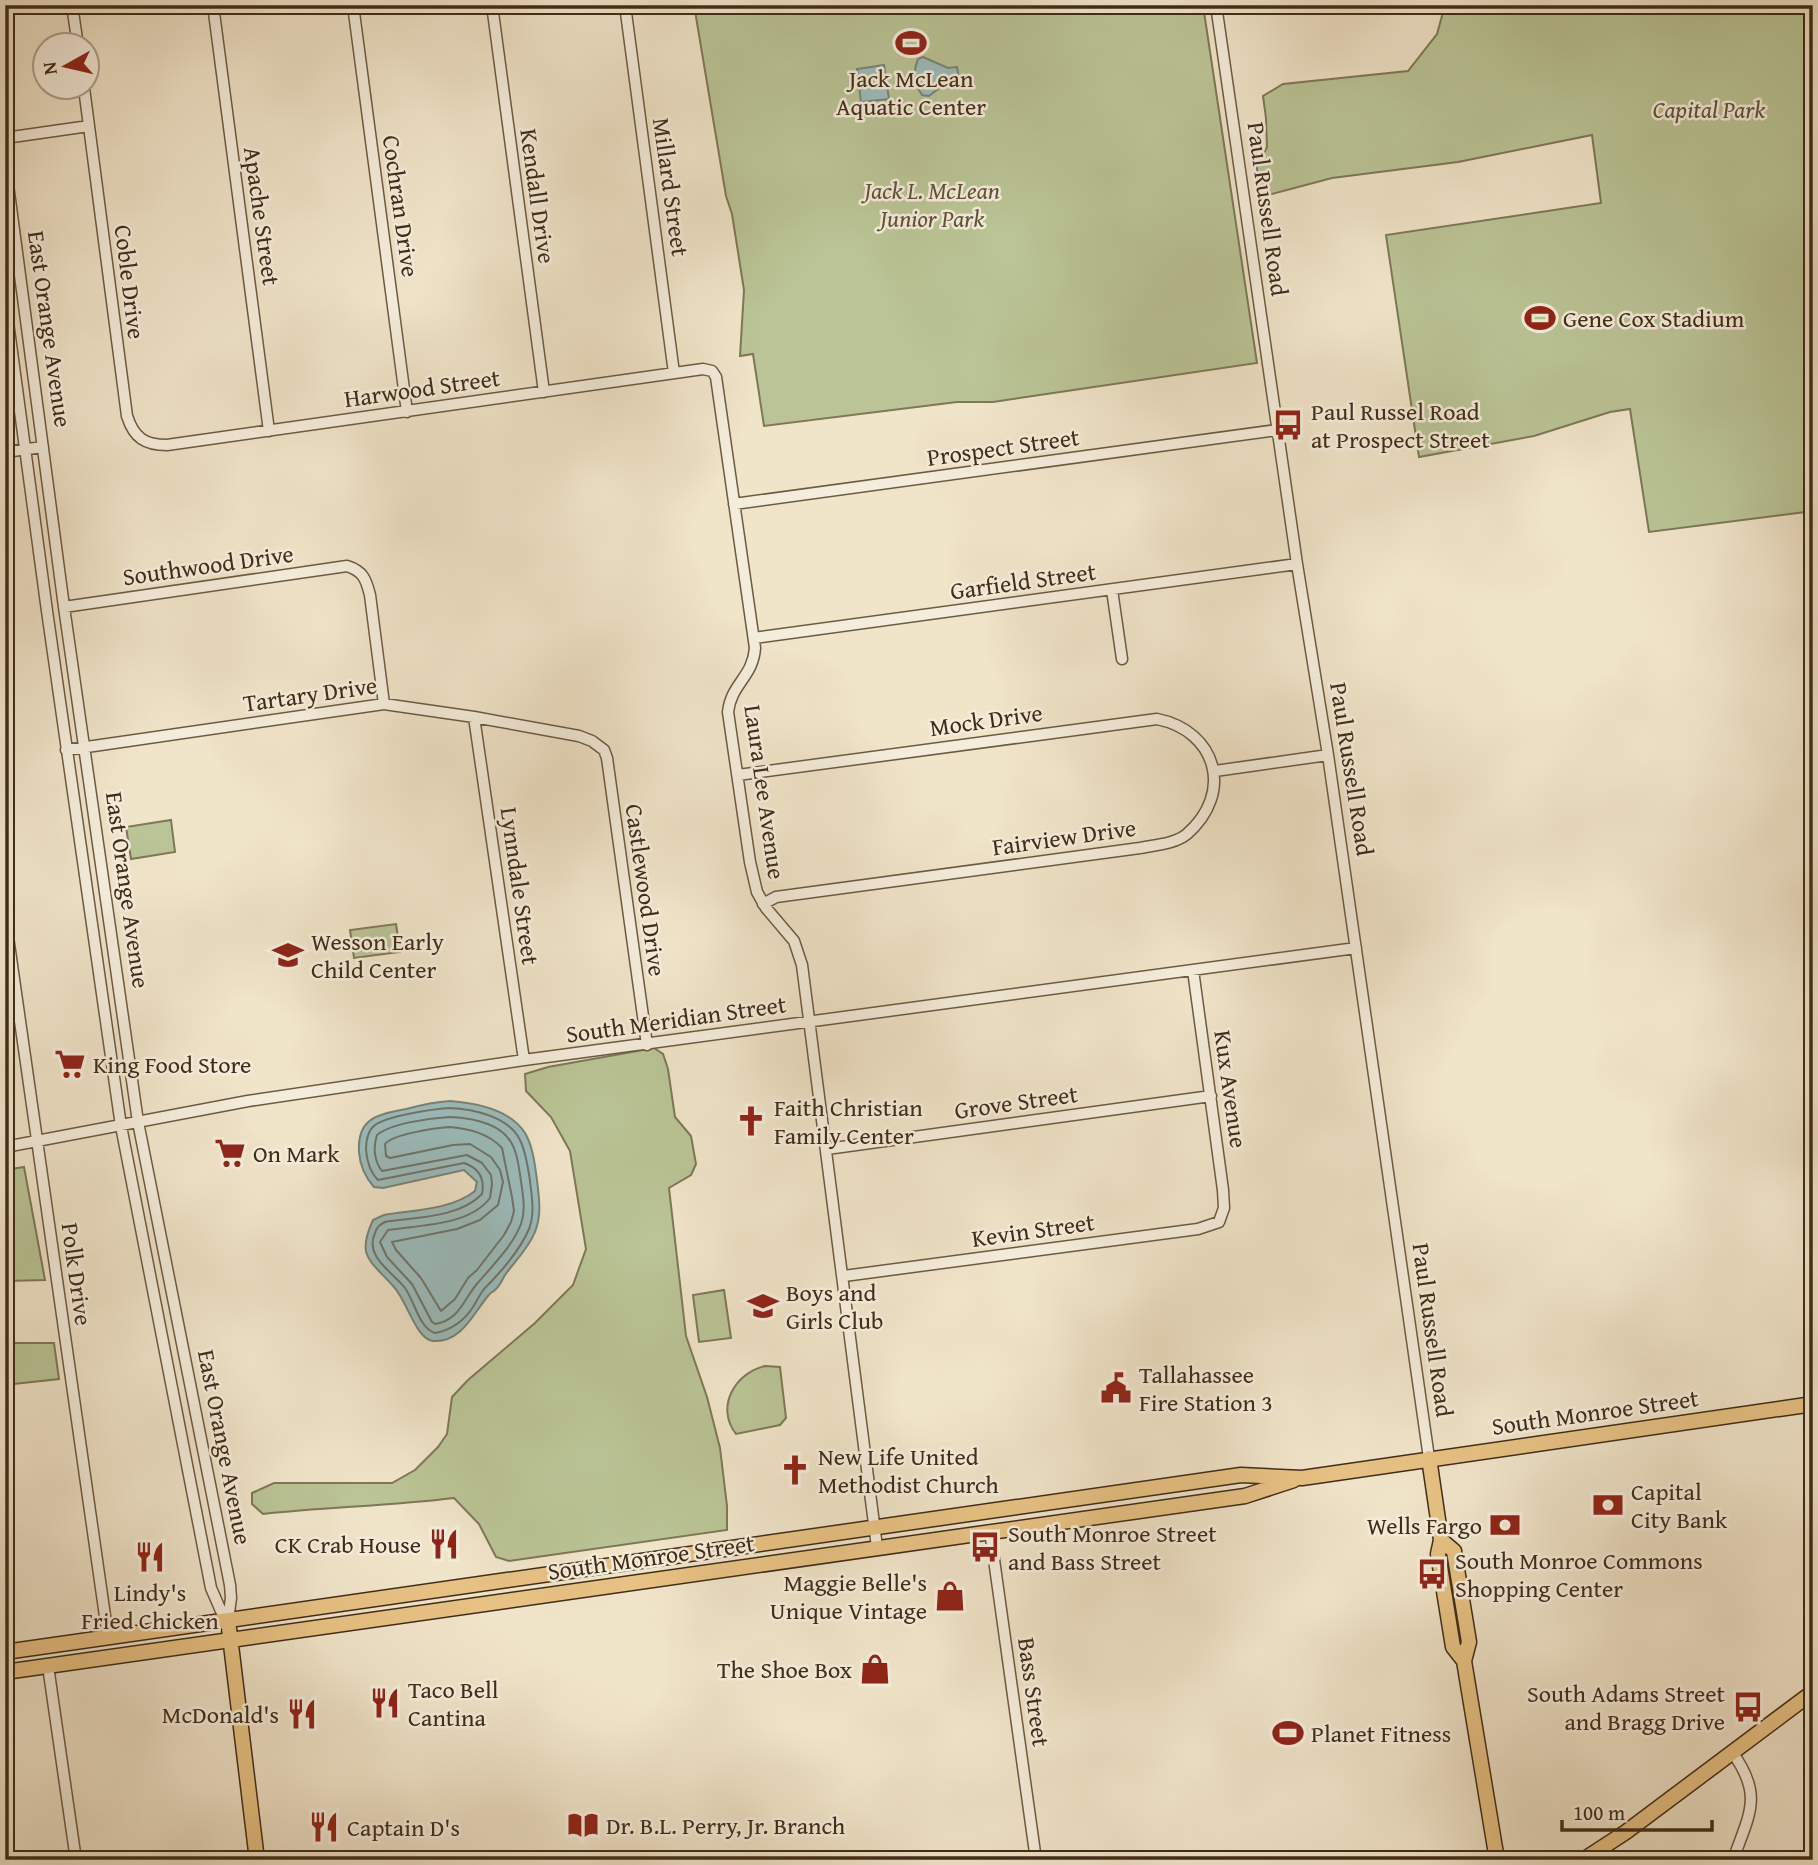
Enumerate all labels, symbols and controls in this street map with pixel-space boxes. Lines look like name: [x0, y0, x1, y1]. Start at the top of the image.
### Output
sports icon: Jack McLean Aquatic Center: [894, 26, 928, 60]
north arrow: [32, 32, 102, 102]
text: N: [34, 60, 64, 77]
place label: Jack McLean Aquatic Center: [836, 61, 986, 124]
park label: Capital Park: [1653, 92, 1765, 127]
street label: Millard Street: [644, 115, 698, 259]
street label: Paul Russell Road: [1238, 120, 1298, 298]
street label: Kendall Drive: [511, 126, 565, 266]
street label: Cochran Drive: [374, 133, 428, 279]
street label: Apache Street: [235, 144, 289, 288]
park label: Jack L. McLean Junior Park: [860, 173, 1000, 236]
street label: Coble Drive: [106, 223, 154, 341]
street label: East Orange Avenue: [19, 228, 81, 430]
sports icon: Gene Cox Stadium: [1523, 301, 1557, 335]
place label: Gene Cox Stadium: [1563, 301, 1745, 336]
street label: Harwood Street: [342, 360, 503, 416]
place label: Paul Russel Road at Prospect Street: [1311, 394, 1490, 457]
bus stop icon: Paul Russel Road at Prospect Street: [1271, 408, 1305, 442]
street label: Prospect Street: [925, 419, 1082, 475]
street label: Southwood Drive: [120, 536, 296, 594]
street label: Garfield Street: [948, 553, 1099, 609]
street label: Tartary Drive: [241, 667, 379, 721]
street label: Paul Russell Road: [1321, 680, 1383, 859]
street label: Mock Drive: [927, 695, 1045, 745]
street label: Laura Lee Avenue: [735, 703, 795, 881]
street label: East Orange Avenue: [97, 789, 159, 991]
street label: Castlewood Drive: [617, 802, 675, 978]
street label: Lynndale Street: [492, 805, 548, 968]
street label: Fairview Drive: [990, 810, 1138, 864]
place label: Wesson Early Child Center: [311, 924, 444, 987]
school or university icon: Wesson Early Child Center: [271, 938, 305, 972]
street label: South Meridian Street: [564, 986, 789, 1052]
street label: Kux Avenue: [1205, 1028, 1257, 1150]
supermarket icon: King Food Store: [53, 1047, 87, 1081]
place label: King Food Store: [93, 1047, 251, 1082]
street label: Grove Street: [952, 1076, 1080, 1128]
place label: Faith Christian Family Center: [774, 1090, 923, 1153]
church icon: Faith Christian Family Center: [734, 1104, 768, 1138]
supermarket icon: On Mark: [213, 1136, 247, 1170]
place label: On Mark: [253, 1136, 340, 1171]
street label: Kevin Street: [969, 1204, 1097, 1256]
street label: Polk Drive: [52, 1220, 102, 1328]
street label: Paul Russell Road: [1403, 1241, 1463, 1419]
place label: Boys and Girls Club: [786, 1275, 884, 1338]
school or university icon: Boys and Girls Club: [746, 1289, 780, 1323]
street label: East Orange Avenue: [189, 1346, 261, 1548]
place label: Tallahassee Fire Station 3: [1139, 1357, 1273, 1420]
public building icon: Tallahassee Fire Station 3: [1099, 1371, 1133, 1405]
street label: South Monroe Street: [1489, 1380, 1701, 1444]
place label: New Life United Methodist Church: [818, 1439, 999, 1502]
church icon: New Life United Methodist Church: [778, 1453, 812, 1487]
place label: Capital City Bank: [1631, 1474, 1728, 1537]
bank icon: Capital City Bank: [1591, 1488, 1625, 1522]
place label: Wells Fargo: [1367, 1508, 1482, 1543]
bank icon: Wells Fargo: [1488, 1508, 1522, 1542]
place label: South Monroe Street and Bass Street: [1008, 1516, 1217, 1579]
street label: South Monroe Street: [545, 1525, 757, 1589]
place label: CK Crab House: [275, 1527, 421, 1562]
restaurant icon: CK Crab House: [427, 1527, 461, 1561]
bus stop icon: South Monroe Street and Bass Street: [968, 1530, 1002, 1564]
restaurant icon: Lindy's Fried Chicken: [133, 1540, 167, 1574]
place label: South Monroe Commons Shopping Center: [1455, 1543, 1703, 1606]
bus stop icon: South Monroe Commons Shopping Center: [1415, 1557, 1449, 1591]
place label: Maggie Belle's Unique Vintage: [770, 1565, 927, 1628]
place label: Lindy's Fried Chicken: [81, 1575, 219, 1638]
shop icon: Maggie Belle's Unique Vintage: [933, 1579, 967, 1613]
street label: Bass Street: [1009, 1635, 1059, 1749]
place label: The Shoe Box: [717, 1652, 853, 1687]
shop icon: The Shoe Box: [858, 1652, 892, 1686]
place label: Taco Bell Cantina: [408, 1672, 499, 1735]
place label: South Adams Street and Bragg Drive: [1527, 1676, 1726, 1739]
restaurant icon: Taco Bell Cantina: [368, 1686, 402, 1720]
bus stop icon: South Adams Street and Bragg Drive: [1731, 1690, 1765, 1724]
place label: McDonald's: [162, 1697, 279, 1732]
restaurant icon: McDonald's: [285, 1697, 319, 1731]
sports icon: Planet Fitness: [1271, 1716, 1305, 1750]
place label: Planet Fitness: [1311, 1716, 1451, 1751]
scale bar: [1562, 1788, 1713, 1832]
text: 100 m: [1573, 1797, 1625, 1828]
library icon: Dr. B.L. Perry, Jr. Branch: [566, 1808, 600, 1842]
place label: Dr. B.L. Perry, Jr. Branch: [606, 1808, 846, 1843]
restaurant icon: Captain D's: [307, 1810, 341, 1844]
place label: Captain D's: [347, 1810, 460, 1845]

